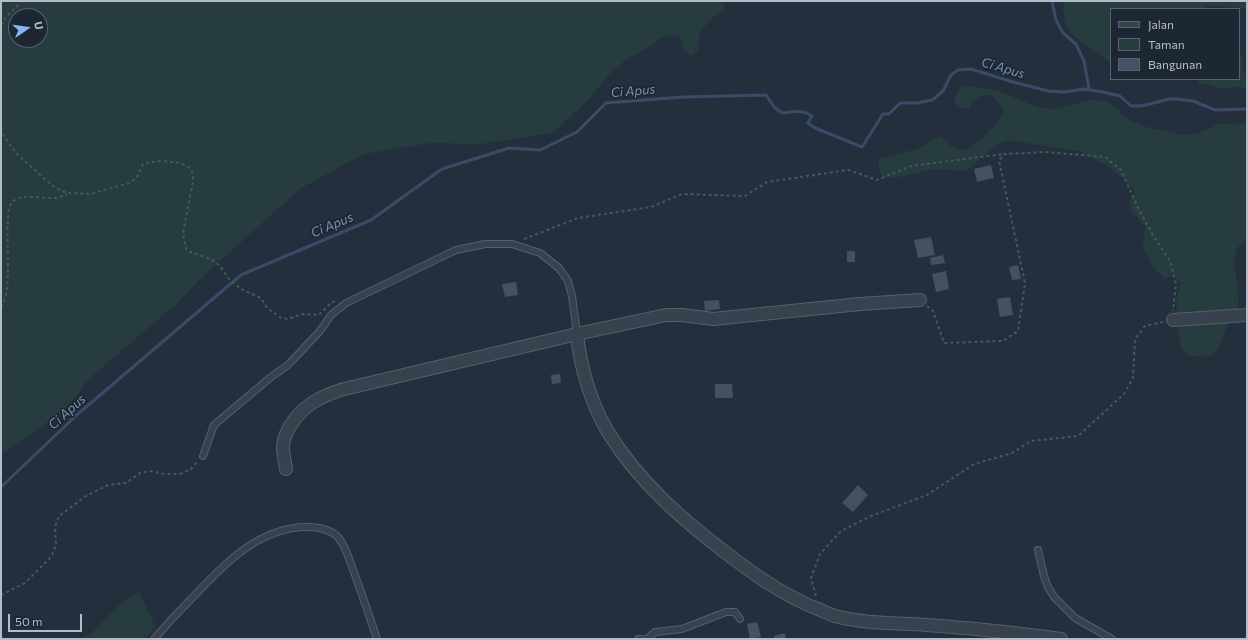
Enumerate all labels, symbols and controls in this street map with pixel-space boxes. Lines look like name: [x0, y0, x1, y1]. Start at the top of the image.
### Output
north arrow: [8, 8, 48, 48]
legend: [1110, 8, 1240, 80]
text: Jalan: [1148, 17, 1174, 31]
text: U: [32, 20, 46, 31]
text: Taman: [1148, 37, 1185, 51]
water label: Ci Apus: [979, 54, 1027, 82]
text: Bangunan: [1148, 57, 1202, 71]
water label: Ci Apus: [610, 81, 656, 101]
water label: Ci Apus: [308, 209, 356, 241]
water label: Ci Apus: [45, 391, 89, 433]
scale bar: [10, 606, 84, 632]
text: 50 m: [15, 614, 43, 628]

